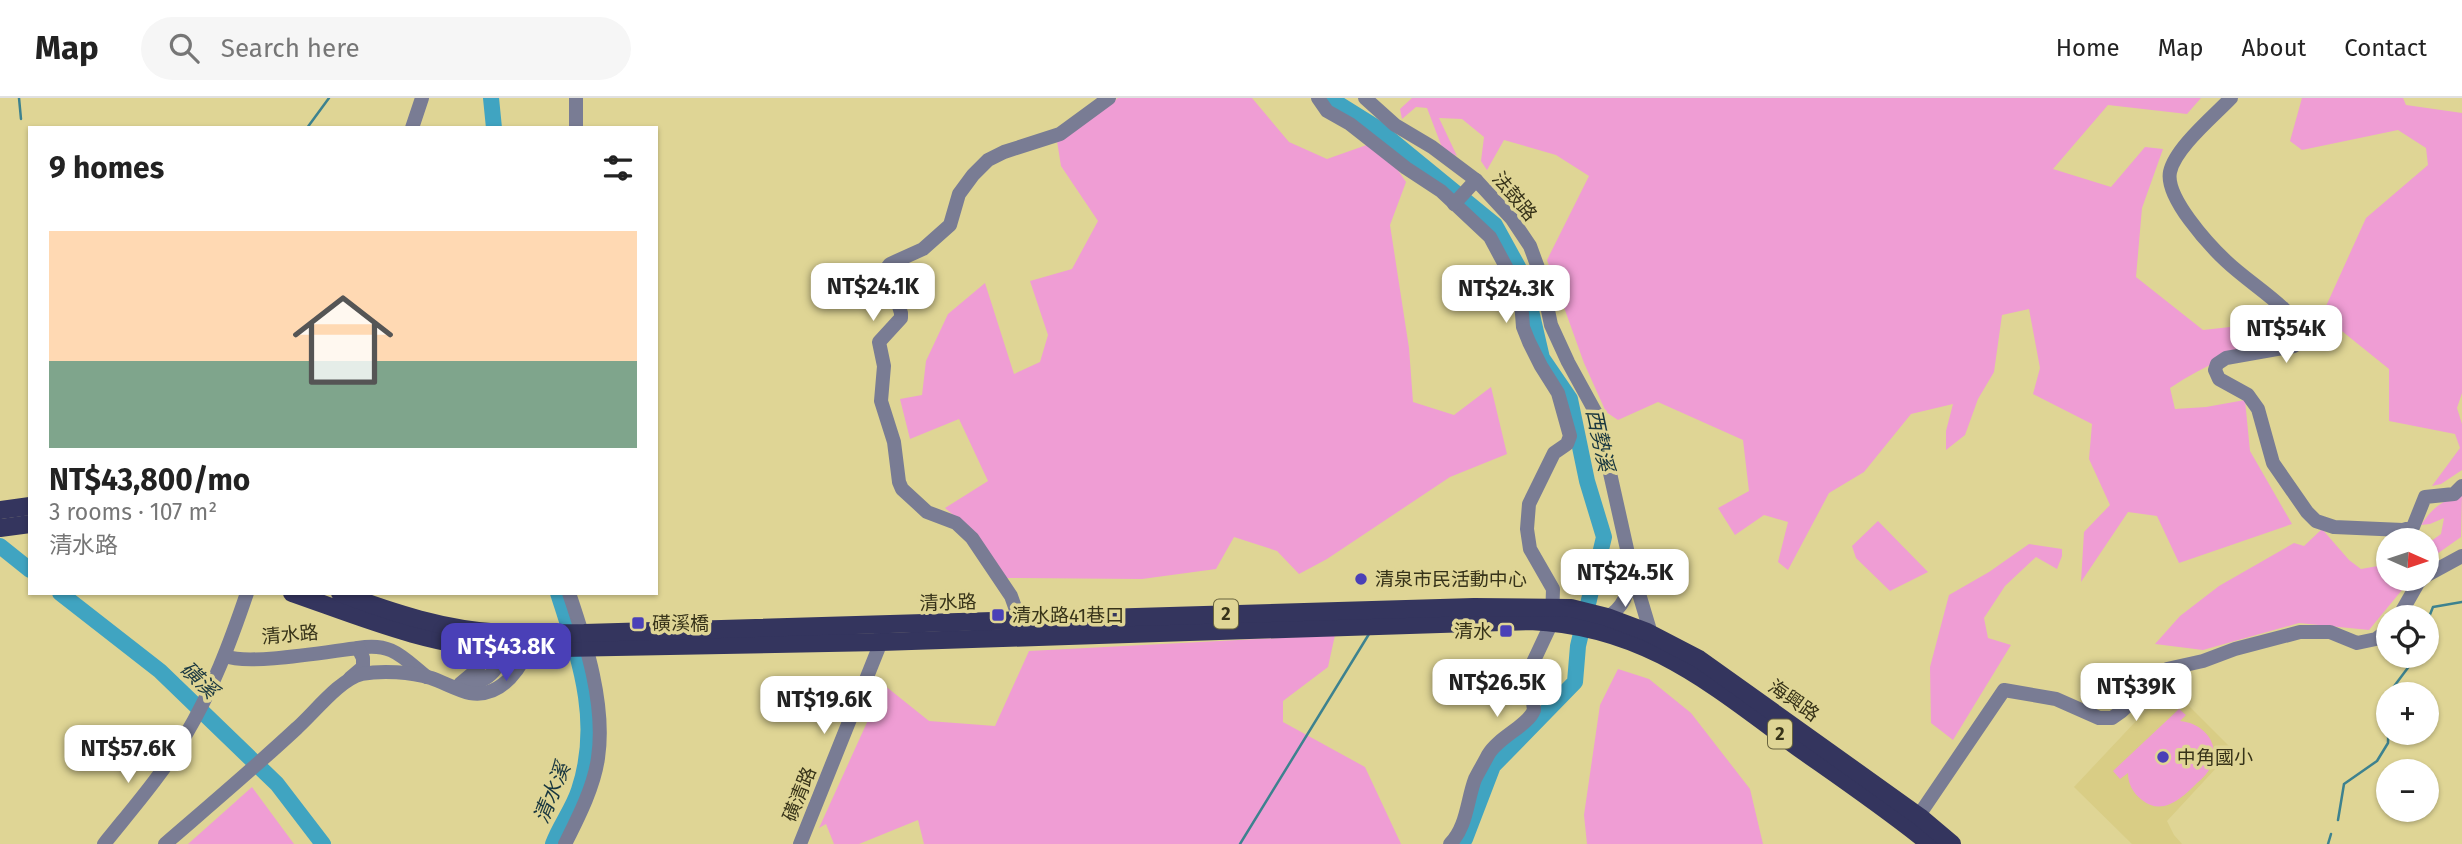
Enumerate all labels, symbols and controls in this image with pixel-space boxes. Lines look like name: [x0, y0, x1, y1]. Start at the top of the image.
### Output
search box: [141, 17, 631, 80]
text: Map: [35, 28, 99, 68]
icon: search: [165, 29, 203, 67]
text: Search here: [221, 33, 360, 64]
text: Home: [2056, 34, 2120, 62]
text: Map: [2158, 34, 2204, 62]
text: About: [2242, 34, 2306, 62]
text: Contact: [2344, 34, 2427, 62]
icon: filters: [599, 149, 637, 187]
text: 9 homes: [49, 150, 164, 186]
street label: 法鼓路: [1487, 167, 1542, 226]
pin: NT$24.1K: [801, 264, 945, 323]
pin: NT$24.3K: [1434, 266, 1578, 325]
text: NT$24.1K: [827, 272, 919, 300]
text: NT$24.3K: [1458, 274, 1554, 302]
icon: home: [280, 277, 406, 403]
pin: NT$54K: [2229, 306, 2343, 365]
text: NT$54K: [2246, 314, 2326, 342]
water label: 西勢溪: [1581, 406, 1620, 476]
text: NT$43,800/mo: [49, 462, 250, 498]
text: 3 rooms · 107 m²: [49, 498, 217, 526]
north arrow: [2376, 528, 2440, 592]
map controls: [2376, 528, 2439, 822]
text: 清水路: [49, 531, 118, 559]
pin: NT$24.5K: [1553, 550, 1697, 609]
text: NT$24.5K: [1577, 558, 1673, 586]
place label: 清泉市民活動中心: [1375, 568, 1527, 591]
marker: 清泉市民活動中心: [1353, 571, 1369, 587]
street label: 清水路: [919, 590, 977, 615]
road number: 2: [1214, 600, 1238, 628]
place label: 清水路41巷口: [1012, 604, 1124, 627]
button: locate: [2376, 605, 2439, 668]
marker: 清水路41巷口: [990, 607, 1006, 623]
place label: 磺溪橋: [652, 612, 709, 635]
marker: 磺溪橋: [630, 615, 646, 631]
place label: 清水: [1454, 620, 1492, 643]
street label: 清水路: [261, 621, 319, 648]
marker: 清水: [1498, 623, 1514, 639]
pin: NT$43.8K: [434, 624, 578, 683]
text: NT$43.8K: [457, 632, 555, 660]
water label: 磺溪: [175, 656, 225, 706]
pin: NT$26.5K: [1425, 660, 1569, 719]
pin: NT$39K: [2079, 664, 2193, 723]
text: NT$26.5K: [1448, 668, 1546, 696]
text: NT$39K: [2097, 672, 2175, 700]
street label: 海興路: [1764, 675, 1824, 726]
pin: NT$19.6K: [752, 676, 896, 736]
button: +: [2376, 682, 2439, 745]
text: NT$19.6K: [776, 685, 872, 713]
road number: 2: [1768, 720, 1792, 748]
pin: NT$57.6K: [56, 726, 200, 785]
text: NT$57.6K: [80, 734, 176, 762]
place label: 中角國小: [2177, 746, 2253, 769]
marker: 中角國小: [2155, 749, 2171, 765]
water label: 清水溪: [528, 756, 577, 827]
button: −: [2376, 759, 2439, 822]
street label: 磺清路: [778, 763, 821, 825]

